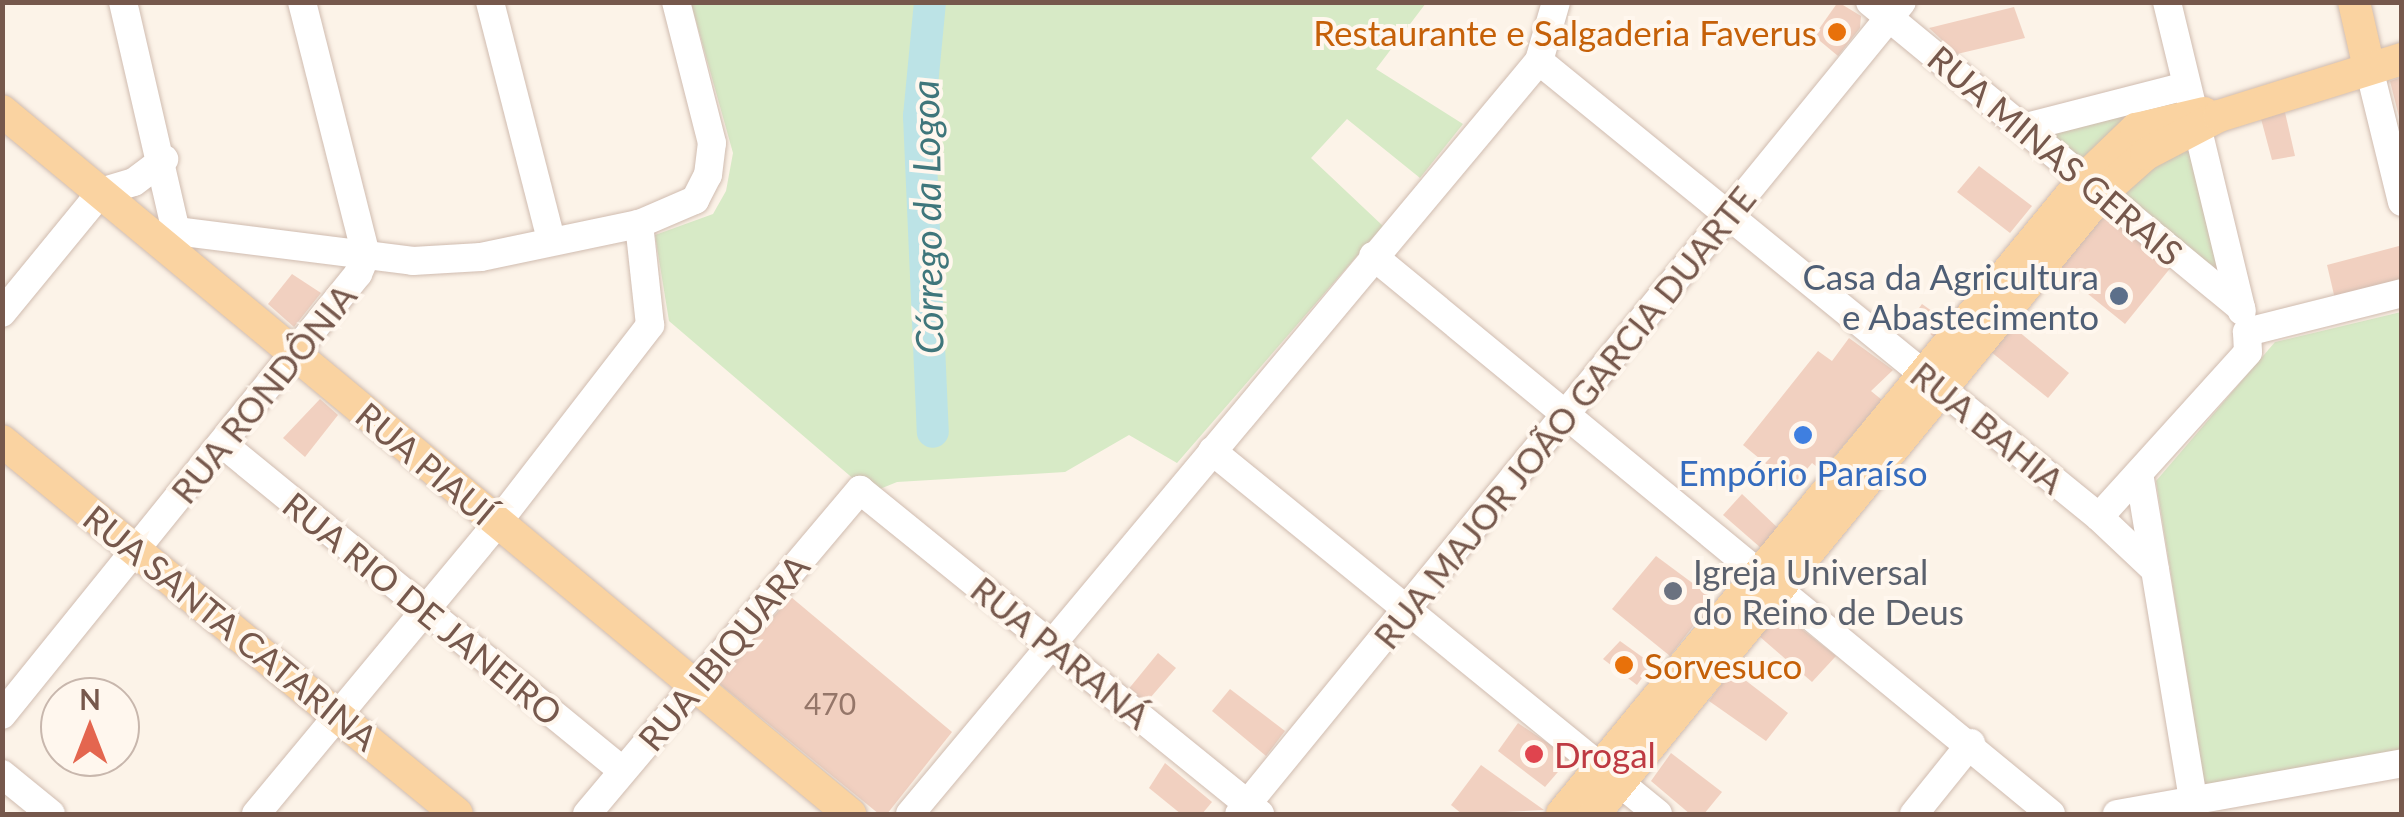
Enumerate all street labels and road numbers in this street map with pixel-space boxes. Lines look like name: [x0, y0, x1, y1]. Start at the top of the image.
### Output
street label: RUA MINAS GERAIS: [1920, 36, 2192, 274]
street label: RUA MAJOR JOÃO GARCIA DUARTE: [1363, 176, 1765, 658]
street label: RUA RONDÔNIA: [161, 275, 365, 511]
street label: RUA BAHIA: [1903, 352, 2073, 502]
street label: RUA PIAUÍ: [348, 393, 504, 533]
street label: RUA RIO DE JANEIRO: [274, 482, 572, 734]
street label: RUA SANTA CATARINA: [75, 495, 387, 759]
street label: RUA IBIQUARA: [628, 545, 818, 759]
street label: RUA PARANÁ: [963, 567, 1159, 737]

